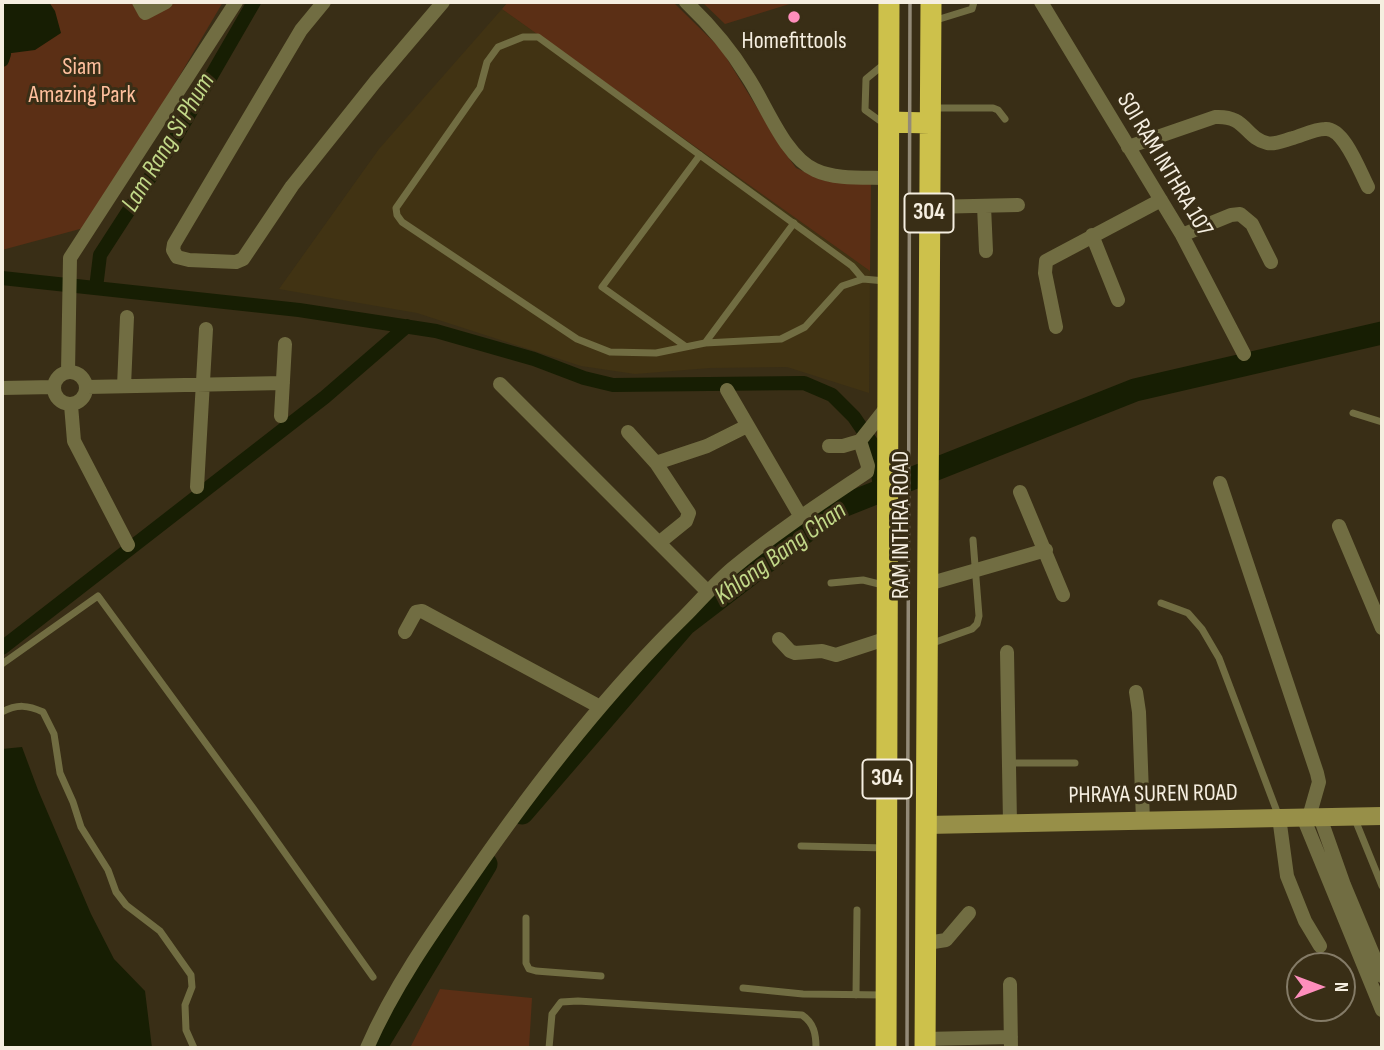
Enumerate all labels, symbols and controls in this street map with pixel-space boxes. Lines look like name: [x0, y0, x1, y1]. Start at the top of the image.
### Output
marker: Homefittools: [786, 9, 802, 25]
place label: Homefittools: [741, 28, 847, 56]
park label: Siam Amazing Park: [28, 54, 136, 110]
water label: Lam Rang Si Phum: [115, 68, 223, 218]
street label: SOI RAM INTHRA 107: [1110, 88, 1218, 242]
road number: 304: [904, 194, 954, 232]
street label: RAM INTHRA ROAD: [888, 451, 916, 599]
water label: Khlong Bang Chan: [709, 496, 853, 612]
road number: 304: [862, 760, 912, 799]
street label: PHRAYA SUREN ROAD: [1068, 779, 1238, 811]
north arrow: [1286, 952, 1356, 1022]
text: N: [1329, 982, 1352, 992]

